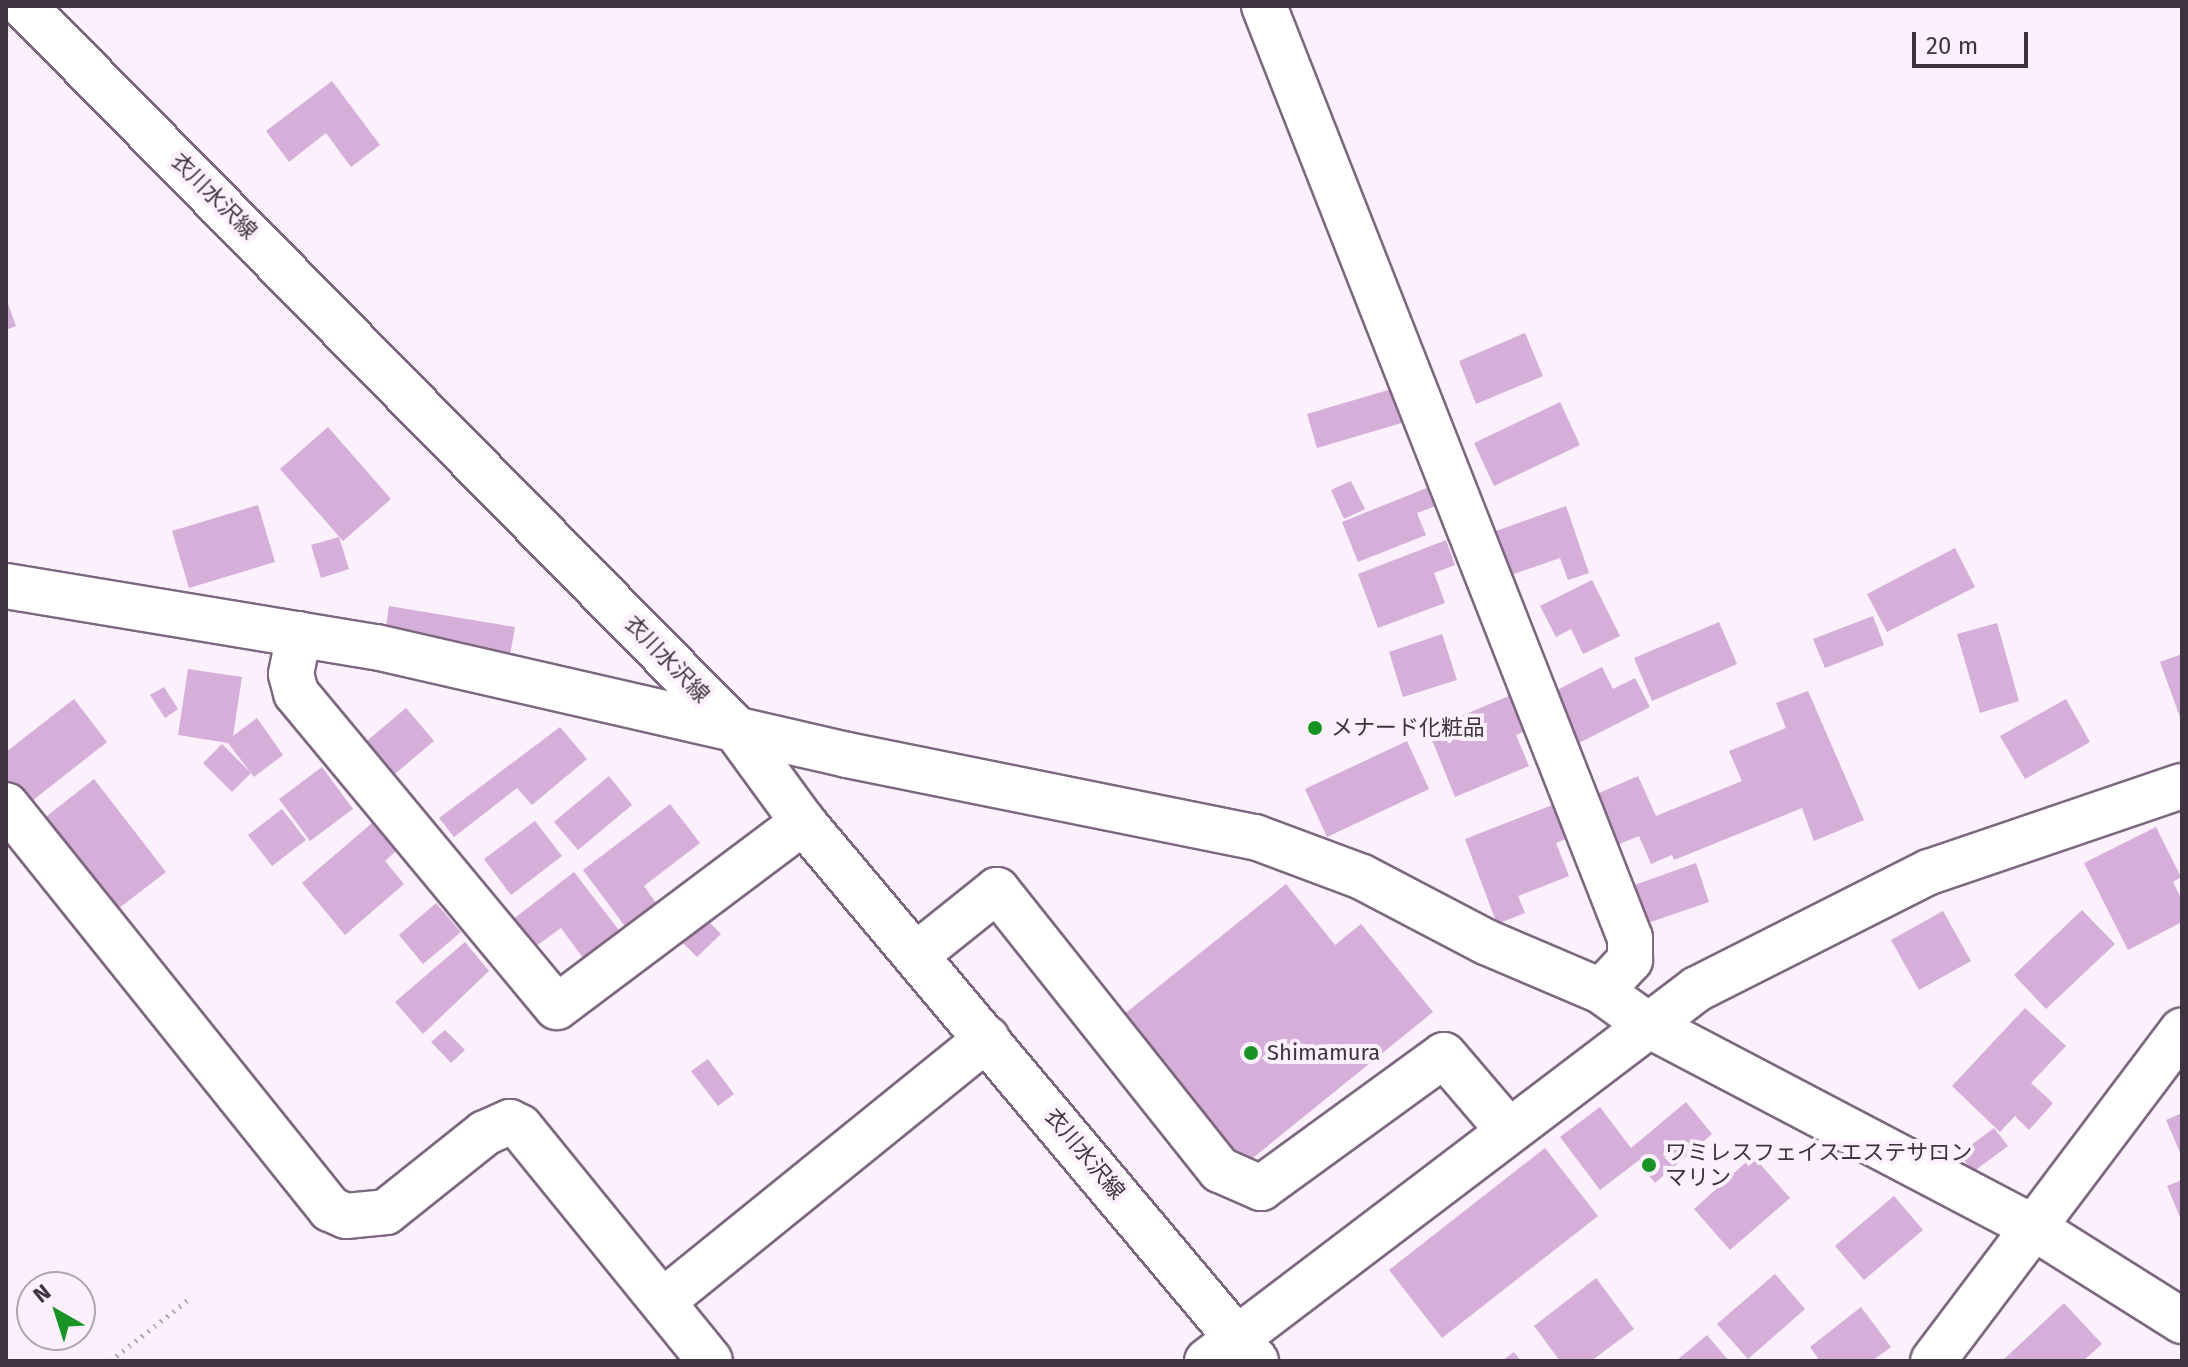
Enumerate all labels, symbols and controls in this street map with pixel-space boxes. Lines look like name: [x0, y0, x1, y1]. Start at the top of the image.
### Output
scale bar: [1916, 16, 2032, 66]
text: 20 m: [1926, 32, 1978, 60]
street label: 衣川水沢線: [166, 148, 262, 244]
street label: 衣川水沢線: [619, 610, 715, 708]
place label: メナード化粧品: [1331, 715, 1485, 741]
marker: メナード化粧品: [1306, 719, 1324, 737]
place label: Shimamura: [1267, 1040, 1380, 1066]
marker: Shimamura: [1242, 1044, 1260, 1062]
street label: 衣川水沢線: [1040, 1103, 1130, 1205]
place label: ワミレスフェイスエステサロン マリン: [1665, 1139, 1973, 1190]
marker: ワミレスフェイスエステサロン マリン: [1640, 1156, 1658, 1174]
north arrow: [16, 1271, 96, 1351]
text: N: [28, 1278, 56, 1309]

